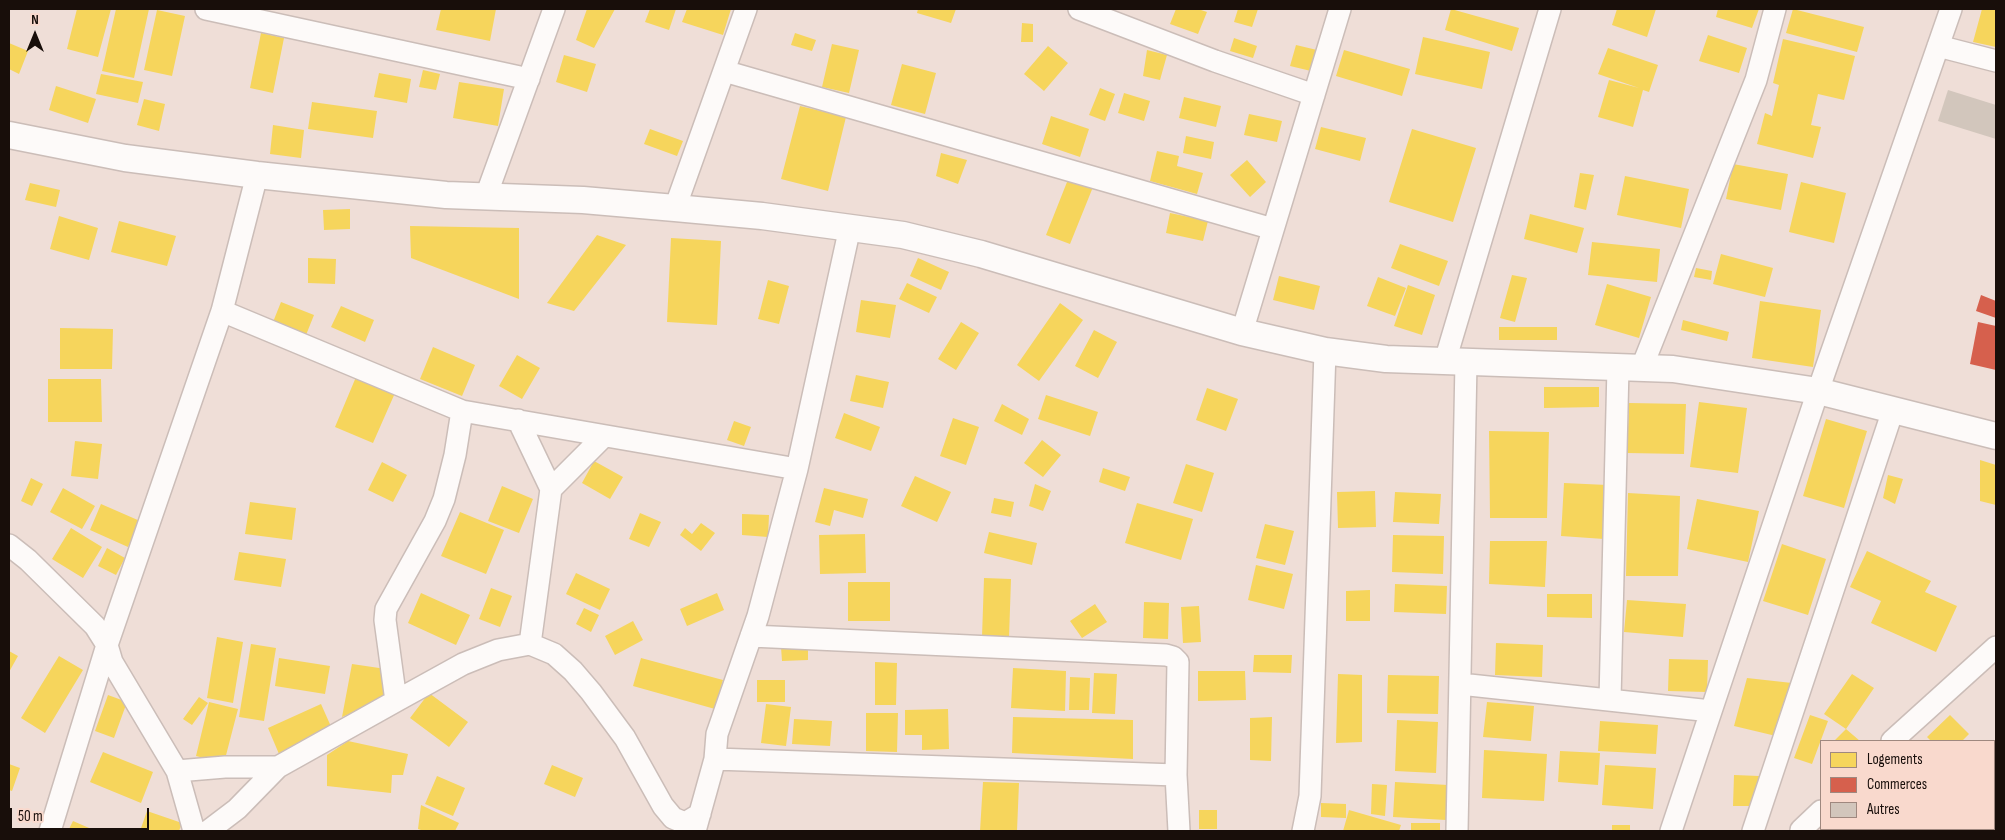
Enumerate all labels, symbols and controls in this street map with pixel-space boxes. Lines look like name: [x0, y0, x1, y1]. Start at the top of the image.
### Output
north arrow: [10, 10, 60, 60]
text: N: [31, 11, 39, 28]
legend: [1820, 740, 1995, 830]
text: Logements: [1867, 750, 1923, 769]
text: Commerces: [1867, 775, 1927, 794]
scale bar: [12, 798, 151, 830]
text: Autres: [1867, 800, 1900, 819]
text: 50 m: [18, 807, 43, 826]

